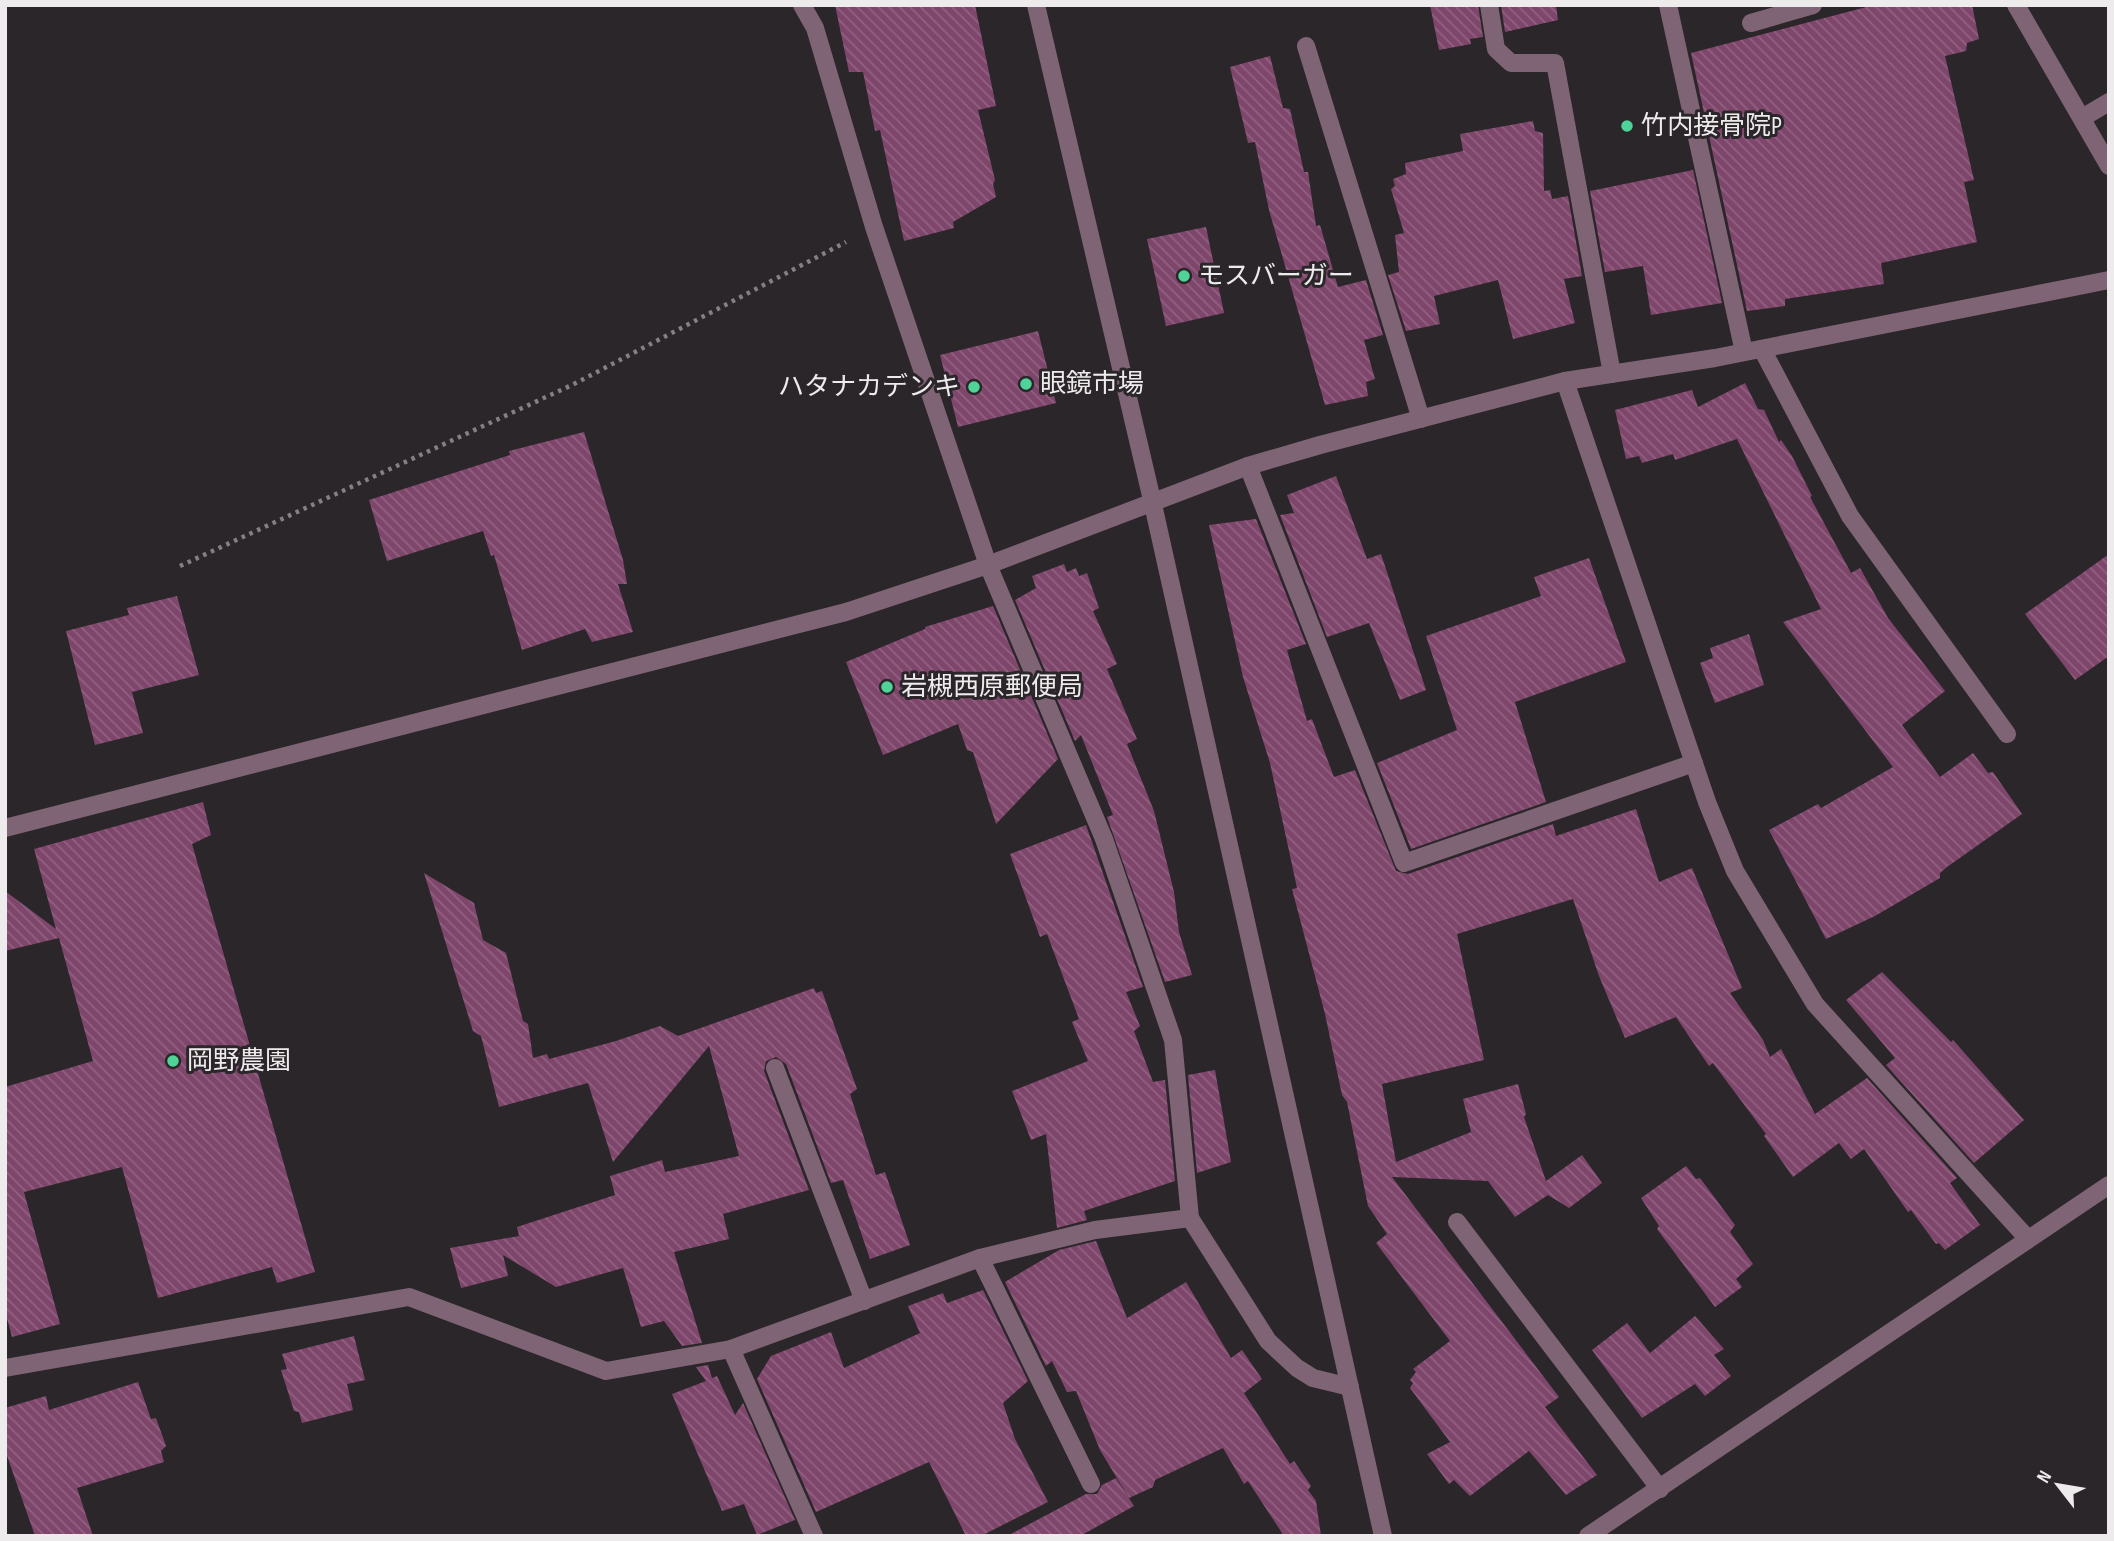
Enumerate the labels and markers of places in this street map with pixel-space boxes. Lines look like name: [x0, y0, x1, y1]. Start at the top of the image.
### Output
place label: 竹内接骨院P: [1641, 111, 1782, 142]
marker: 竹内接骨院P: [1619, 118, 1635, 134]
place label: モスバーガー: [1198, 261, 1354, 292]
marker: モスバーガー: [1176, 268, 1192, 284]
place label: 眼鏡市場: [1040, 369, 1144, 400]
place label: ハタナカデンキ: [778, 372, 960, 403]
marker: 眼鏡市場: [1018, 376, 1034, 392]
marker: ハタナカデンキ: [966, 379, 982, 395]
place label: 岩槻西原郵便局: [901, 672, 1083, 703]
marker: 岩槻西原郵便局: [879, 679, 895, 695]
place label: 岡野農園: [187, 1046, 291, 1077]
marker: 岡野農園: [165, 1053, 181, 1069]

